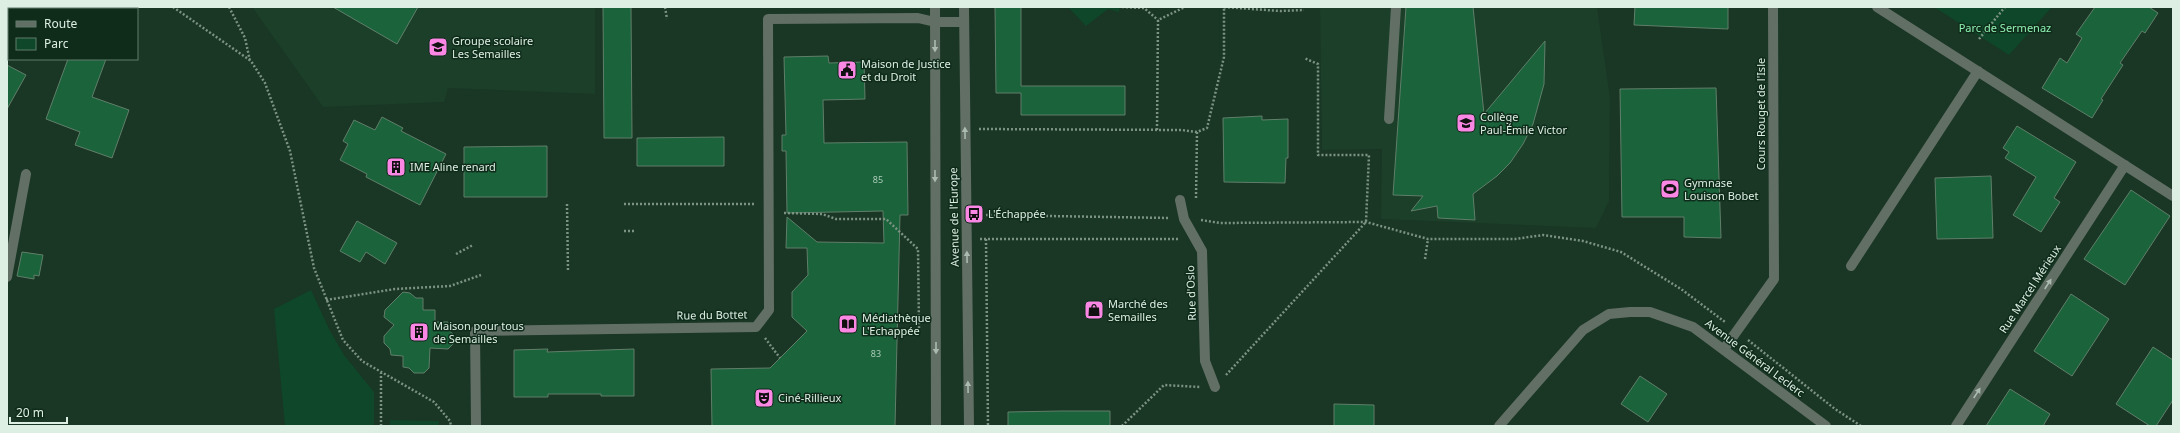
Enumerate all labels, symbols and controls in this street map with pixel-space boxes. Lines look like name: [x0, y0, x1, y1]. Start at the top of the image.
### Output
legend: [8, 8, 138, 60]
text: Route: [44, 15, 77, 32]
park label: Parc de Sermenaz: [1959, 20, 2051, 35]
place label: Groupe scolaire Les Semailles: [452, 33, 533, 61]
text: Parc: [44, 35, 69, 52]
school or university icon: Groupe scolaire Les Semailles: [427, 36, 449, 58]
one-way arrow: [932, 40, 938, 53]
place label: Maison de Justice et du Droit: [861, 56, 951, 84]
street label: Cours Rouget de l'Isle: [1753, 58, 1768, 170]
public building icon: Maison de Justice et du Droit: [836, 59, 858, 81]
place label: Collège Paul-Émile Victor: [1480, 109, 1567, 137]
school or university icon: Collège Paul-Émile Victor: [1455, 112, 1477, 134]
one-way arrow: [962, 126, 968, 139]
building icon: IME Aline renard: [385, 156, 407, 178]
place label: IME Aline renard: [410, 159, 496, 174]
street label: Avenue de l'Europe: [945, 167, 962, 267]
one-way arrow: [932, 170, 938, 183]
house number: 85: [873, 173, 883, 186]
place label: Gymnase Louison Bobet: [1684, 175, 1758, 203]
sports icon: Gymnase Louison Bobet: [1659, 178, 1681, 200]
bus stop icon: L'Échappée: [963, 203, 985, 225]
place label: L'Échappée: [988, 206, 1046, 221]
street label: Rue Marcel Mérieux: [1995, 241, 2064, 336]
one-way arrow: [963, 251, 970, 263]
street label: Rue d'Oslo: [1182, 265, 1199, 321]
one-way arrow: [2044, 278, 2051, 290]
place label: Marché des Semailles: [1108, 296, 1168, 324]
shop icon: Marché des Semailles: [1083, 299, 1105, 321]
street label: Rue du Bottet: [676, 306, 748, 323]
place label: Médiathèque L'Echappée: [862, 310, 931, 338]
library icon: Médiathèque L'Echappée: [837, 313, 859, 335]
street label: Avenue Général Leclerc: [1703, 315, 1808, 400]
place label: Maison pour tous de Semailles: [433, 318, 524, 346]
building icon: Maison pour tous de Semailles: [408, 321, 430, 343]
one-way arrow: [933, 342, 939, 355]
house number: 83: [871, 347, 881, 360]
one-way arrow: [965, 380, 971, 393]
theatre icon: Ciné-Rillieux: [753, 387, 775, 409]
one-way arrow: [1973, 388, 1981, 398]
place label: Ciné-Rillieux: [778, 390, 842, 405]
scale bar: [10, 399, 67, 425]
text: 20 m: [16, 404, 44, 421]

